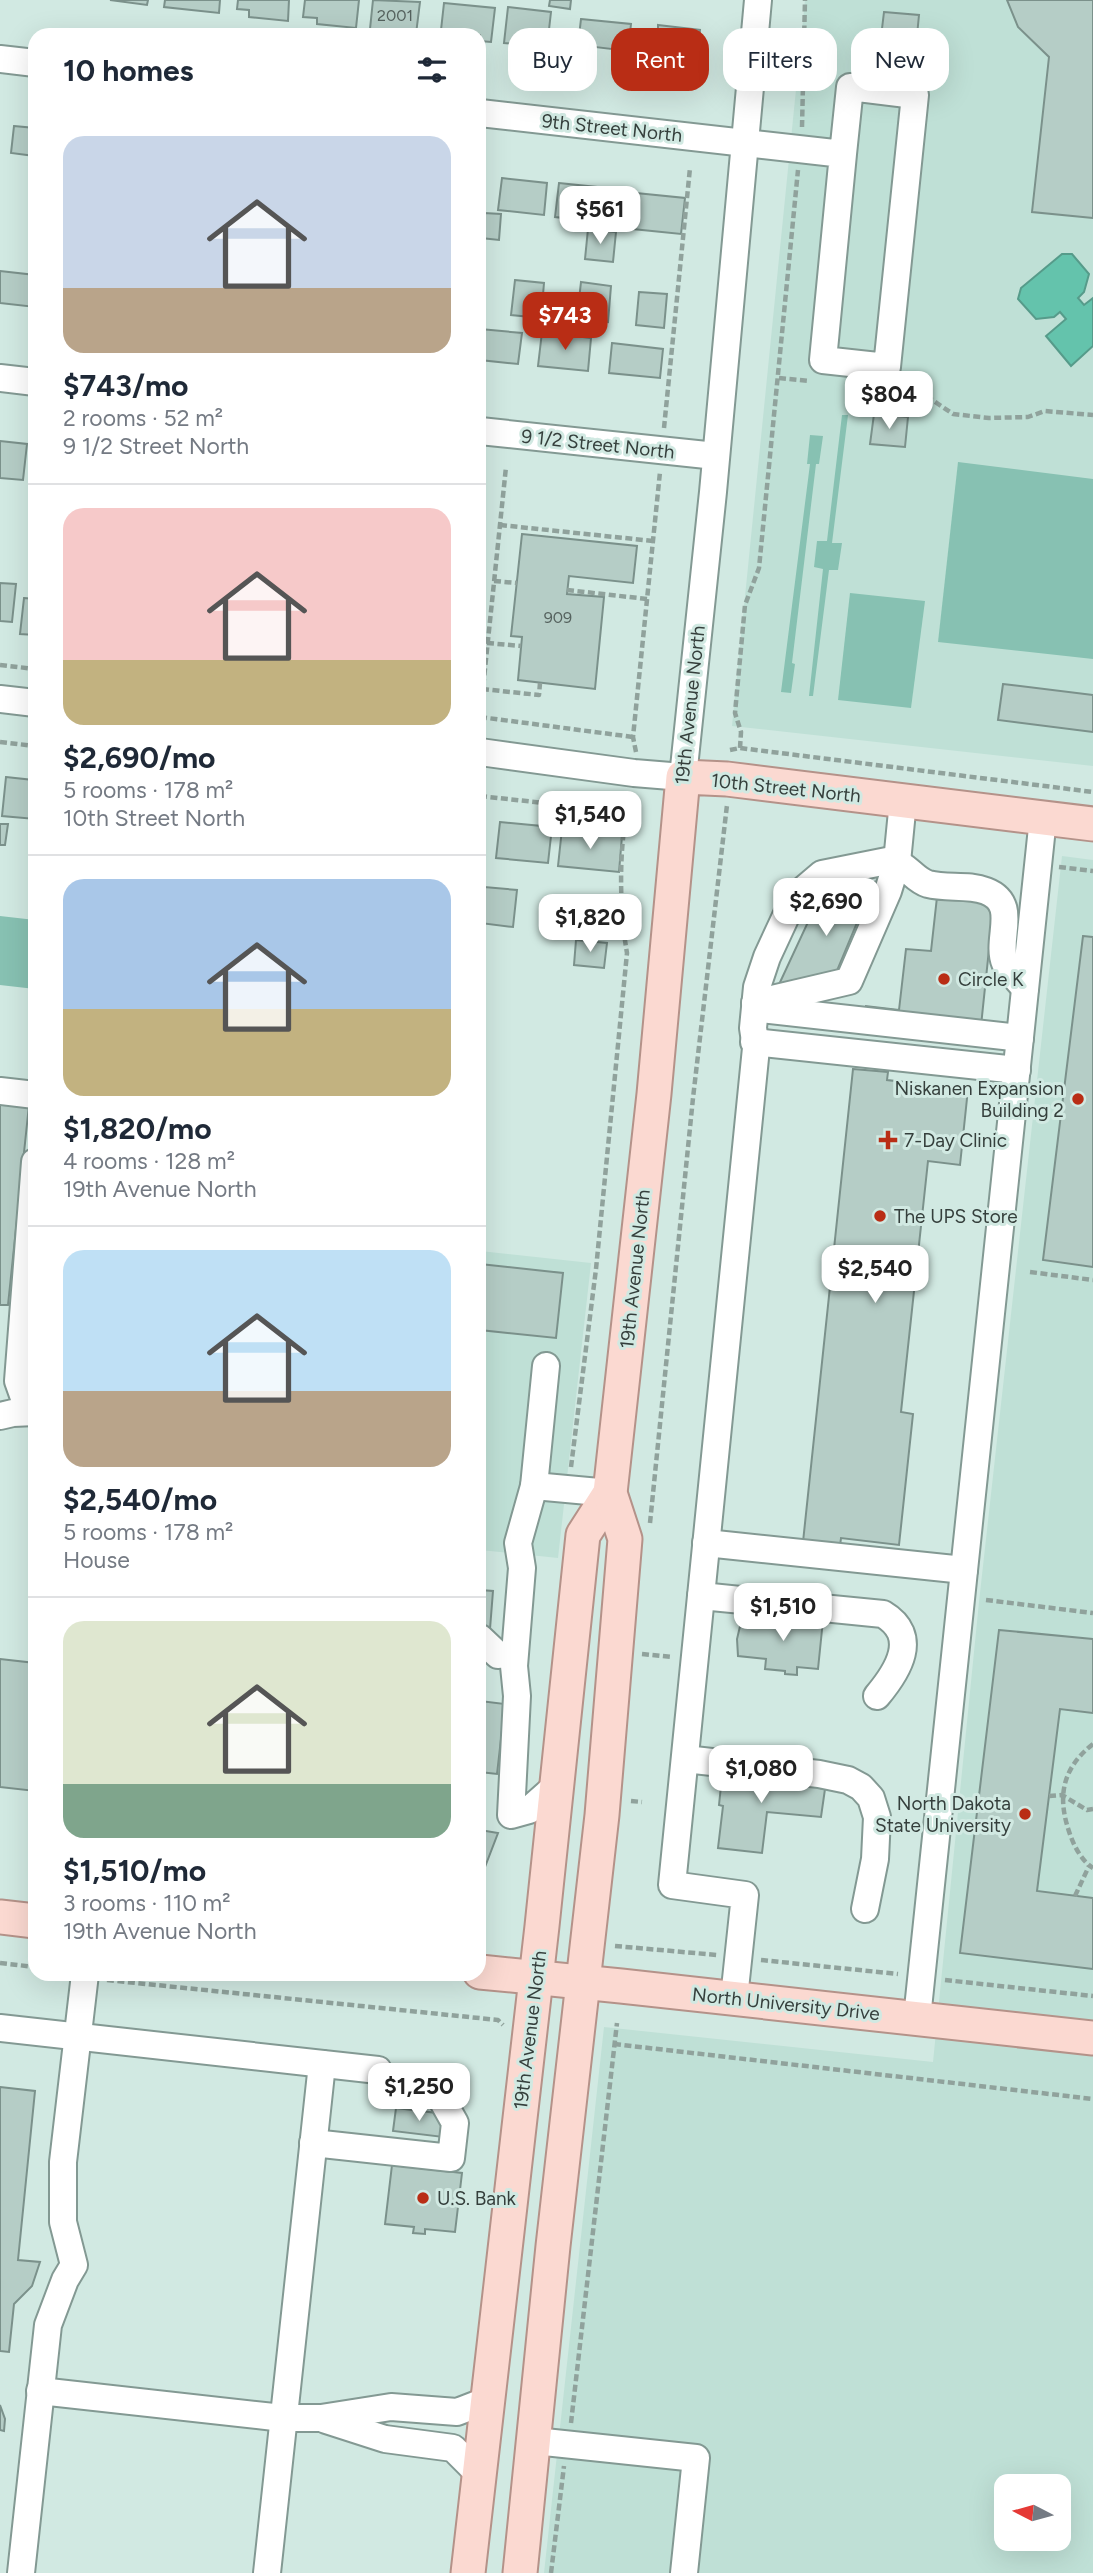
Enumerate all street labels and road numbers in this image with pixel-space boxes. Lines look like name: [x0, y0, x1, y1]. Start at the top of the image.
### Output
street label: 9th Street North: [541, 109, 683, 147]
street label: 9 1/2 Street North: [520, 425, 676, 463]
street label: 19th Avenue North: [670, 624, 710, 786]
street label: 10th Street North: [710, 769, 862, 807]
street label: 19th Avenue North: [615, 1188, 655, 1350]
street label: 19th Avenue North: [509, 1949, 551, 2111]
street label: North University Drive: [691, 1983, 881, 2025]

